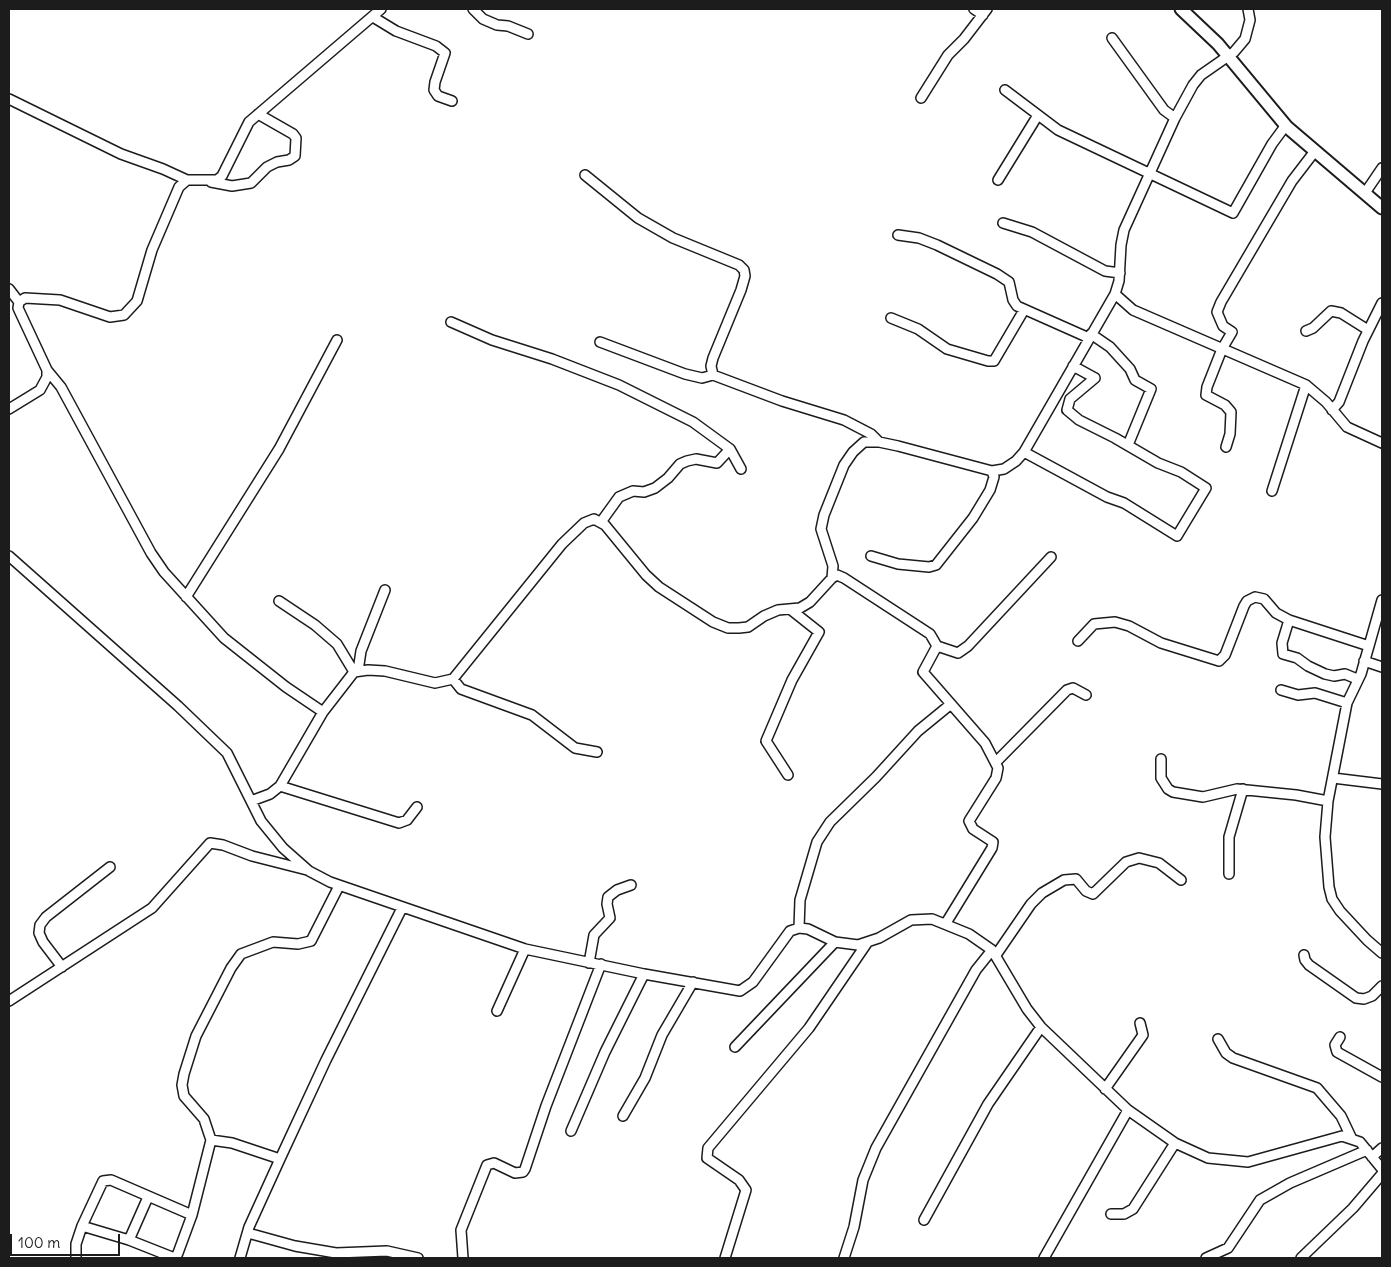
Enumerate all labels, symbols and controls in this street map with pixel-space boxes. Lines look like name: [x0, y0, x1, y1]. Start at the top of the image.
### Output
scale bar: [12, 1224, 122, 1256]
text: 100 m: [18, 1233, 60, 1252]

